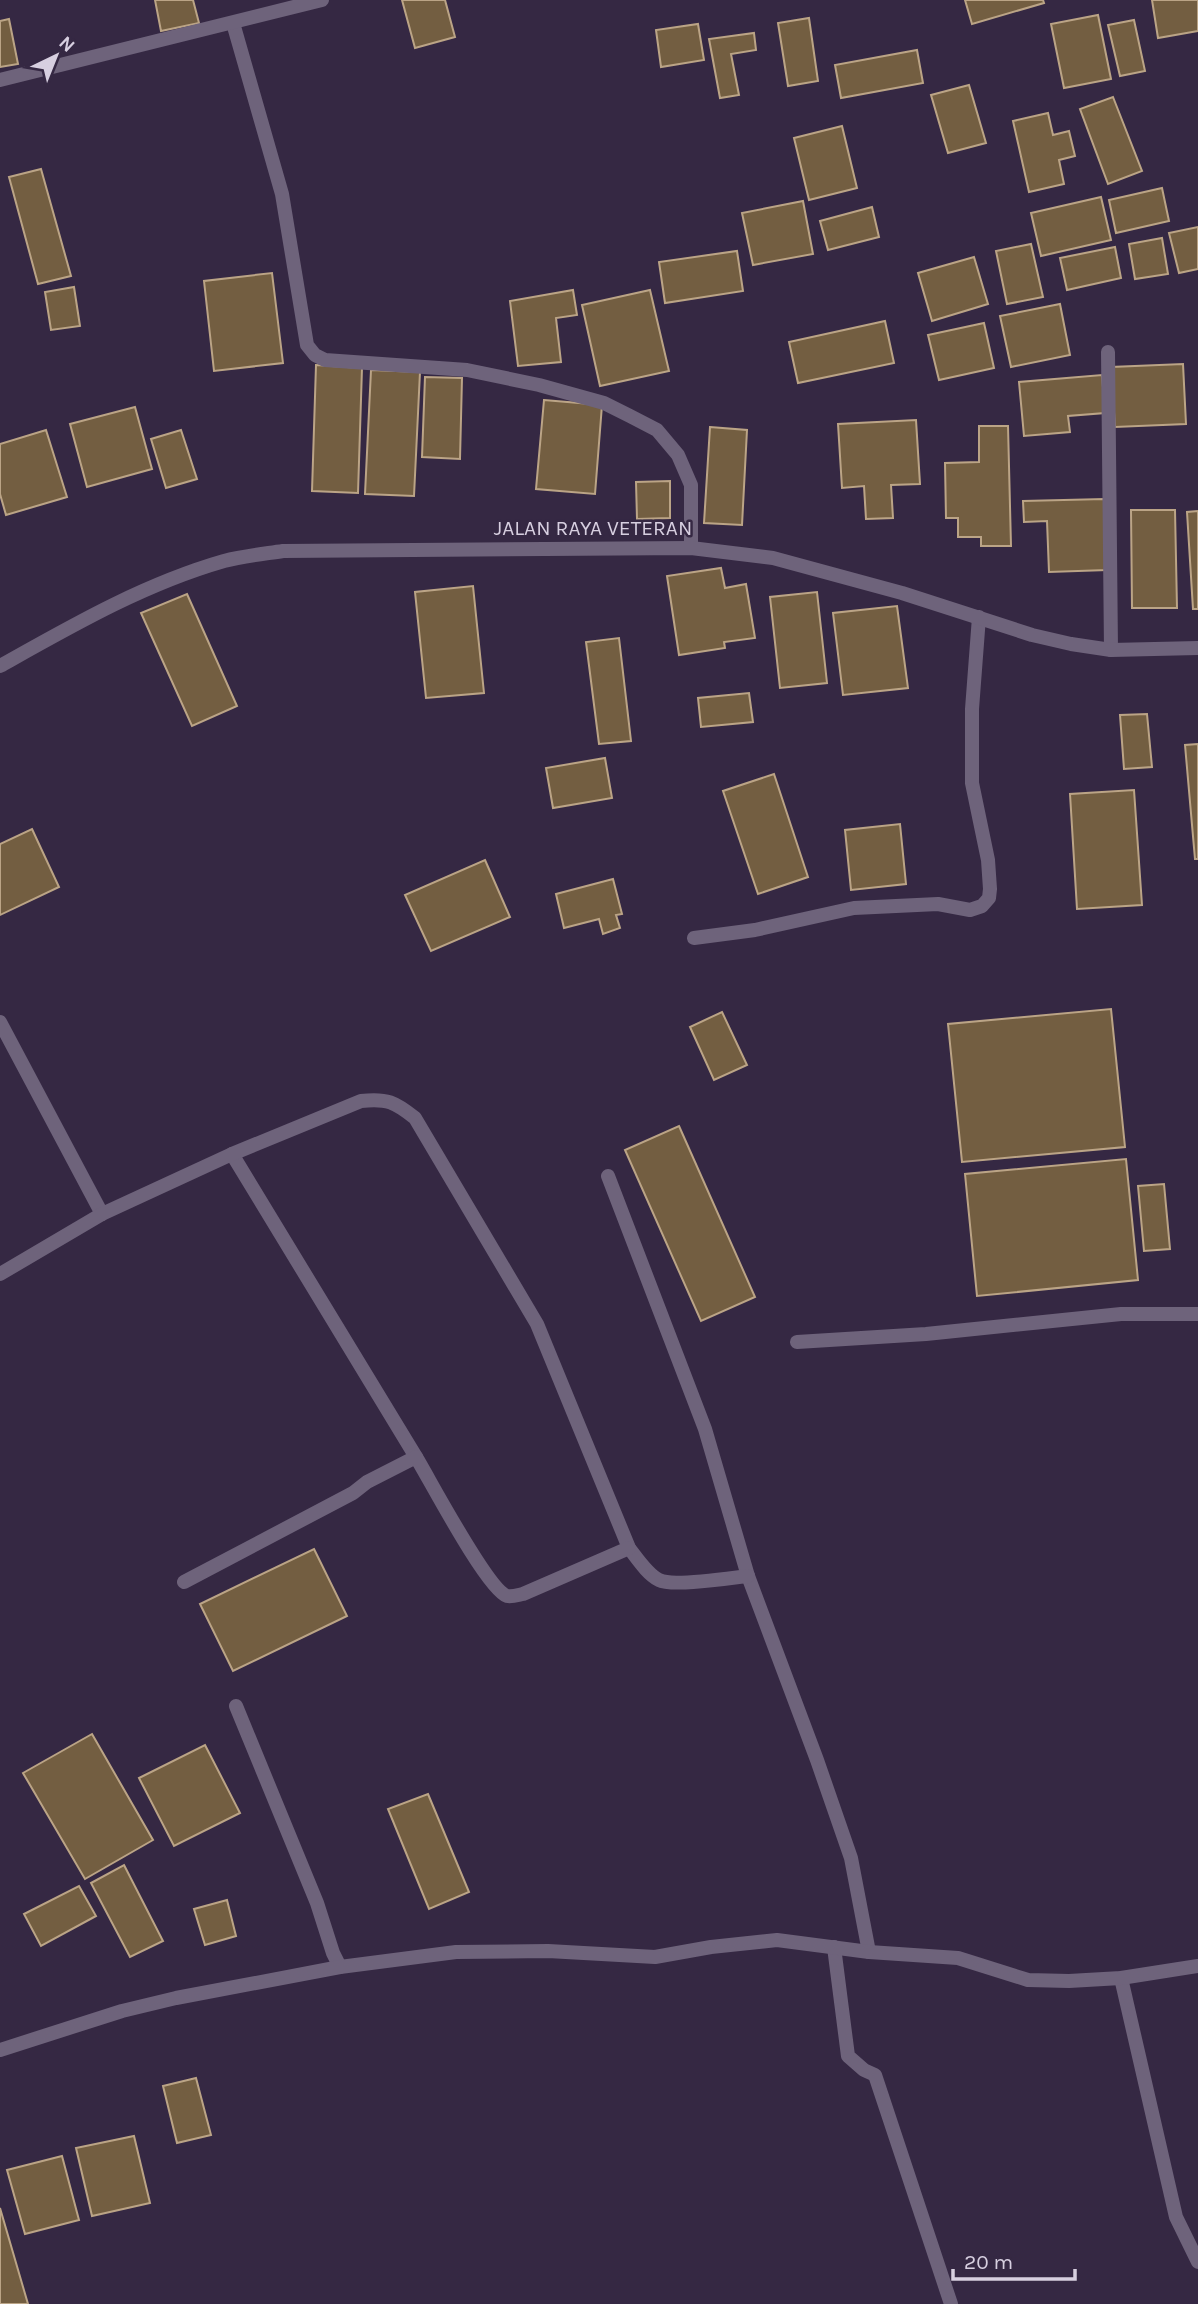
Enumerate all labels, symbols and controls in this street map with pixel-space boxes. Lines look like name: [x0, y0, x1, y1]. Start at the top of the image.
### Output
north arrow: [21, 21, 91, 91]
text: N: [54, 32, 79, 57]
street label: JALAN RAYA VETERAN: [494, 516, 692, 540]
scale bar: [953, 2238, 1076, 2282]
text: 20 m: [964, 2250, 1013, 2274]

